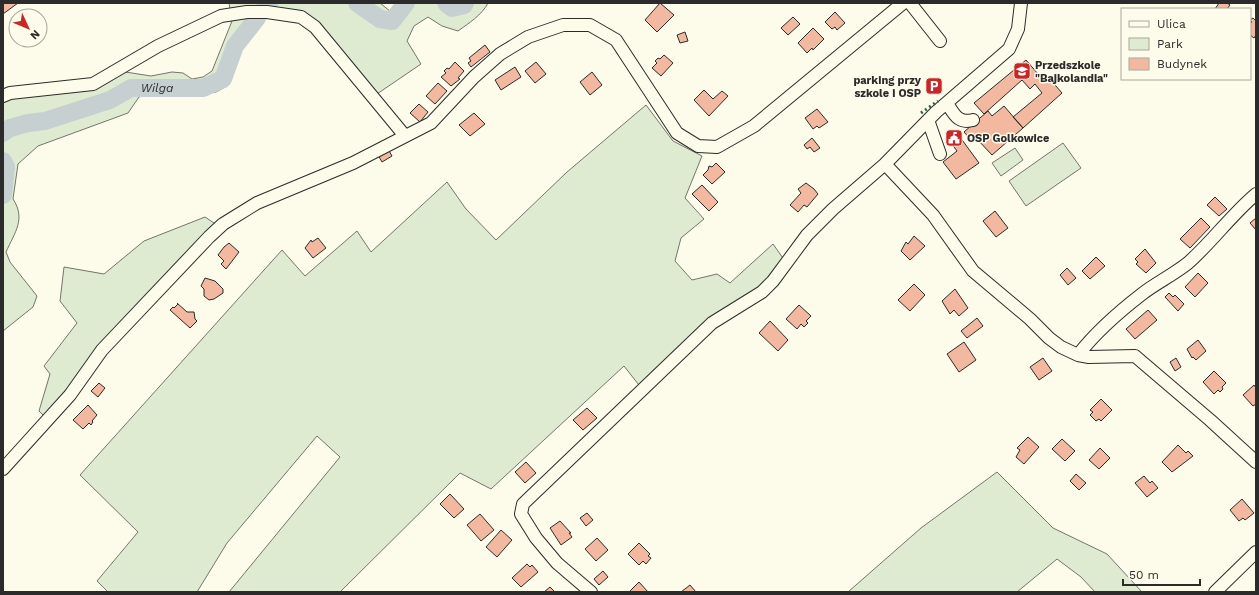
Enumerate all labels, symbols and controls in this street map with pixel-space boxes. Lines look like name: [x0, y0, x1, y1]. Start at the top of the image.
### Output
north arrow: [8, 8, 48, 48]
legend: [1121, 8, 1251, 80]
text: Ulica: [1157, 17, 1186, 31]
text: N: [27, 27, 42, 42]
text: Park: [1157, 37, 1183, 51]
text: Budynek: [1157, 57, 1207, 71]
place label: Przedszkole "Bajkolandia": [1035, 59, 1108, 85]
school or university icon: Przedszkole "Bajkolandia": [1012, 61, 1032, 81]
place label: parking przy szkole i OSP: [853, 74, 922, 100]
parking icon: parking przy szkole i OSP: [924, 76, 944, 96]
water label: Wilga: [141, 81, 174, 95]
public building icon: OSP Golkowice: [944, 128, 964, 148]
place label: OSP Golkowice: [967, 132, 1049, 145]
scale bar: [1123, 561, 1200, 587]
text: 50 m: [1129, 568, 1159, 582]

